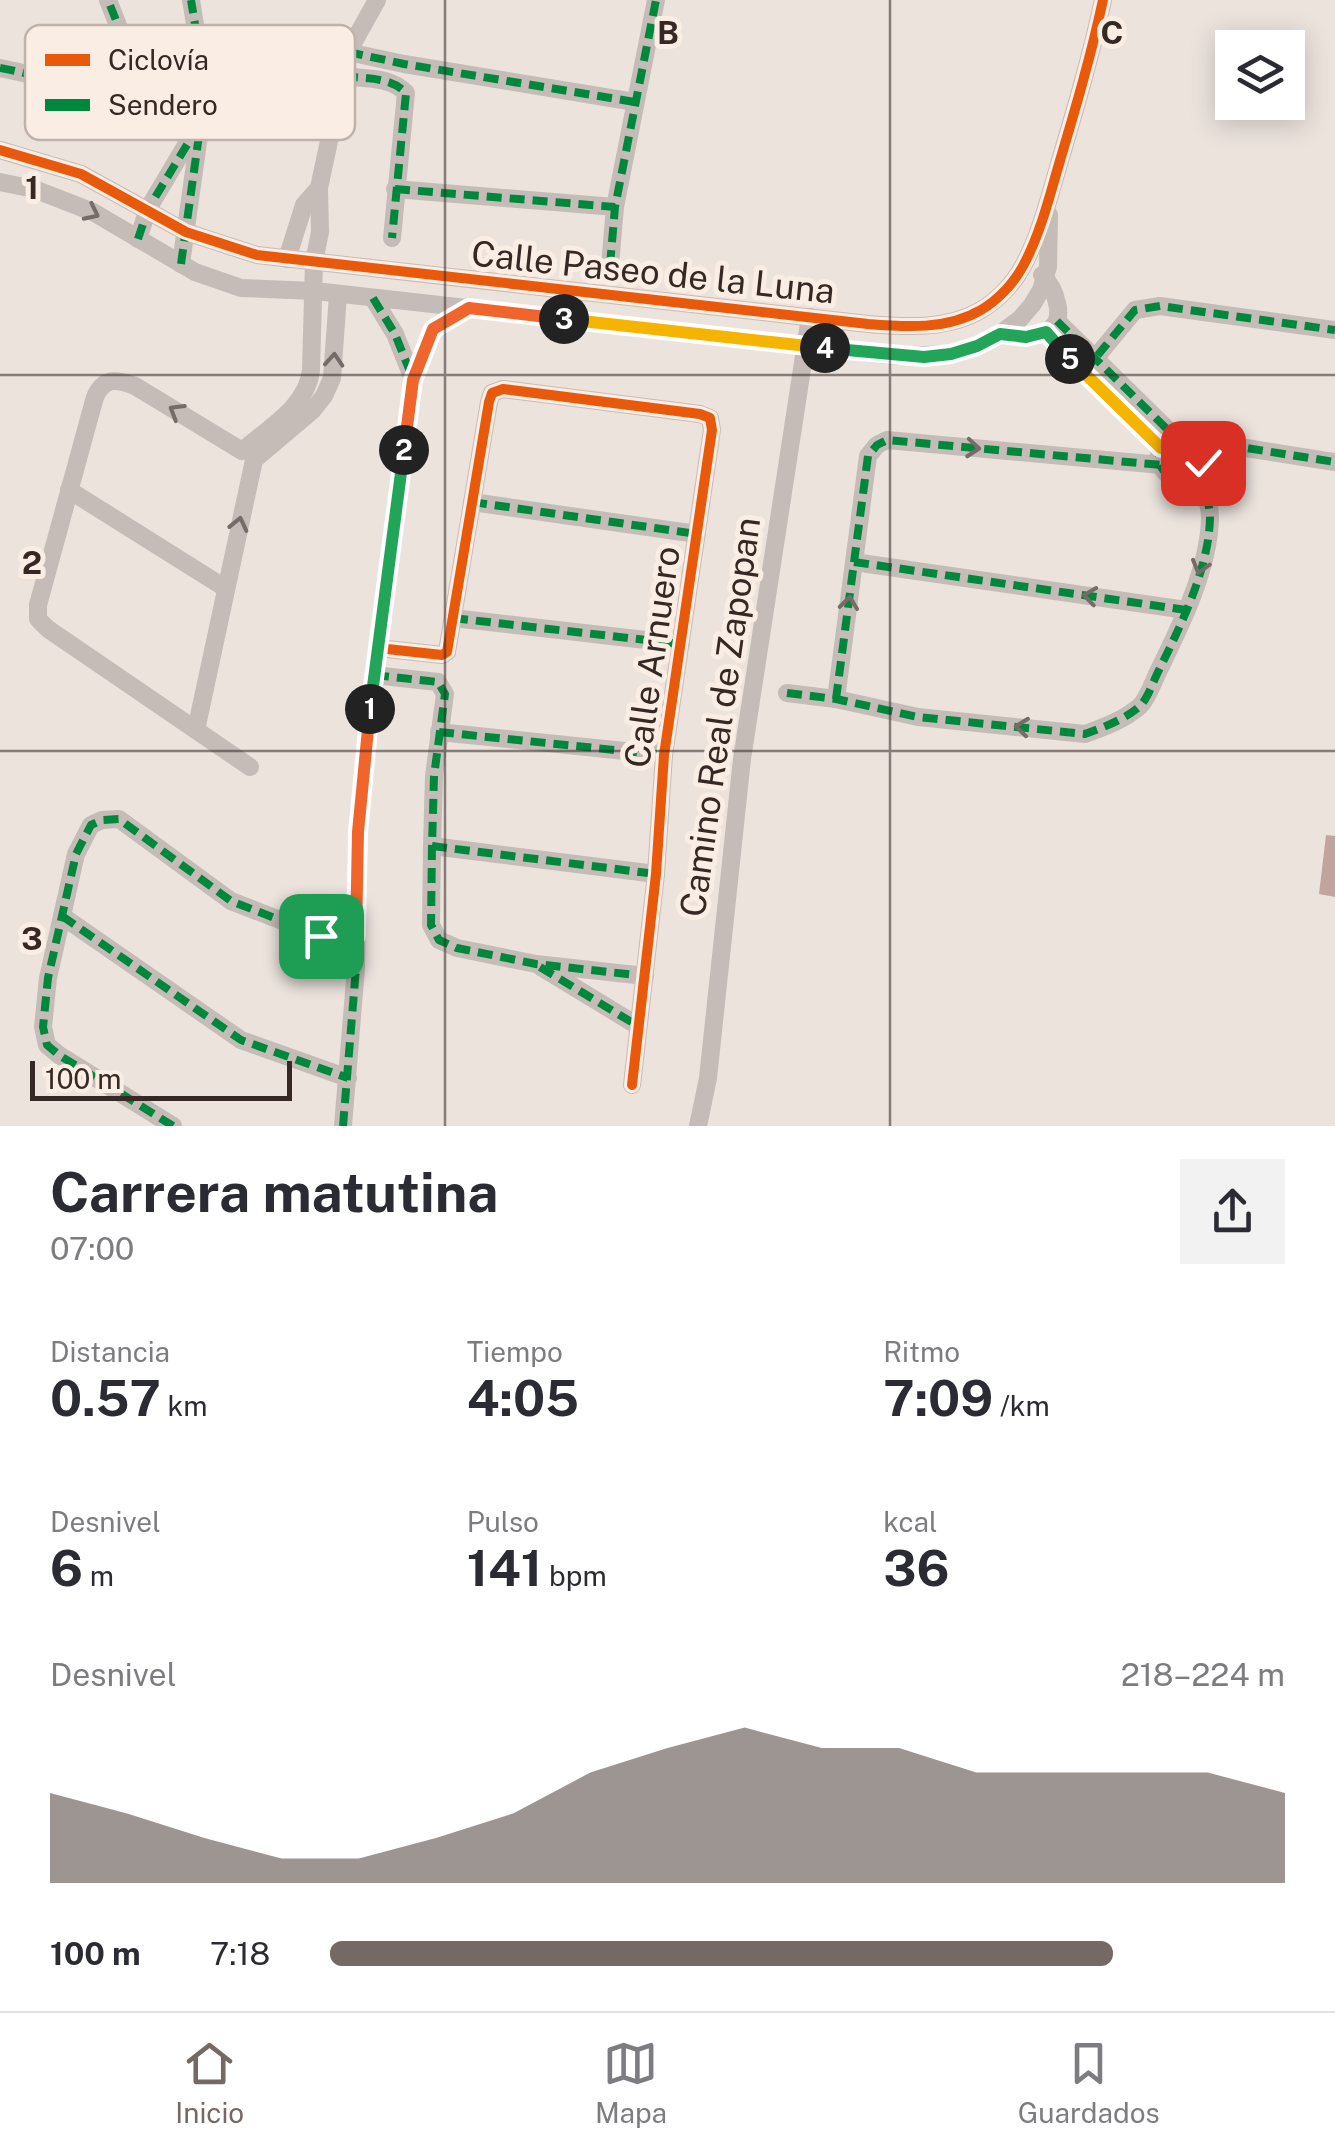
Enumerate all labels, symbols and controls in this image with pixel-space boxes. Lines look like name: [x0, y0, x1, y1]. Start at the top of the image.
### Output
text: B: [657, 14, 679, 51]
text: C: [1101, 14, 1123, 51]
legend: [25, 25, 355, 140]
map controls: [1215, 30, 1305, 120]
button: layers: [1215, 30, 1305, 120]
text: Ciclovía: [108, 43, 209, 76]
text: Sendero: [108, 88, 218, 121]
text: 1: [25, 169, 39, 206]
one-way arrow: [81, 201, 99, 221]
street label: Calle Paseo de la Luna: [469, 233, 837, 311]
pin: 3: [539, 294, 589, 344]
text: 3: [555, 302, 573, 335]
pin: 4: [800, 323, 850, 373]
text: 4: [816, 331, 834, 364]
pin: 5: [1045, 334, 1095, 384]
text: 5: [1061, 342, 1079, 375]
one-way arrow: [322, 352, 344, 368]
one-way arrow: [169, 404, 187, 423]
pin: [1161, 421, 1246, 506]
pin: 2: [379, 425, 429, 475]
text: 2: [395, 433, 413, 466]
icon: check: [1176, 436, 1231, 491]
one-way arrow: [966, 437, 982, 459]
street label: Camino Real de Zapopan: [672, 515, 768, 919]
one-way arrow: [228, 516, 249, 533]
text: 2: [22, 544, 42, 581]
street label: Calle Arnuero: [616, 544, 688, 770]
one-way arrow: [1191, 558, 1212, 575]
one-way arrow: [1081, 587, 1098, 608]
one-way arrow: [837, 594, 858, 611]
pin: 1: [345, 684, 395, 734]
text: 1: [364, 692, 376, 725]
one-way arrow: [1013, 717, 1029, 739]
pin: [279, 894, 364, 979]
icon: arrive: [294, 909, 349, 964]
text: 3: [21, 920, 43, 957]
scale bar: [30, 1056, 292, 1100]
text: 100 m: [45, 1062, 122, 1095]
button: share: [1180, 1159, 1285, 1264]
text: Carrera matutina: [50, 1160, 498, 1224]
text: 07:00: [50, 1230, 134, 1267]
text: Distancia: [50, 1335, 170, 1368]
text: Tiempo: [467, 1335, 563, 1368]
text: Ritmo: [883, 1335, 960, 1368]
text: 0.57: [50, 1368, 161, 1427]
text: 4:05: [467, 1368, 579, 1427]
text: 7:09: [883, 1368, 993, 1427]
text: km: [161, 1389, 208, 1422]
text: /km: [993, 1389, 1050, 1422]
text: Desnivel: [50, 1505, 161, 1538]
text: Pulso: [467, 1505, 539, 1538]
text: kcal: [883, 1505, 937, 1538]
text: 6: [50, 1538, 83, 1597]
text: 141: [467, 1538, 542, 1597]
text: 36: [883, 1538, 949, 1597]
text: m: [83, 1559, 114, 1592]
text: bpm: [542, 1559, 607, 1592]
text: Desnivel: [50, 1656, 176, 1693]
text: 218–224 m: [1121, 1656, 1285, 1693]
text: 100 m: [50, 1935, 141, 1972]
text: 7:18: [210, 1935, 270, 1972]
tab: Inicio: [175, 2036, 244, 2129]
tab: Mapa: [595, 2036, 667, 2129]
tab: Guardados: [1018, 2036, 1160, 2129]

